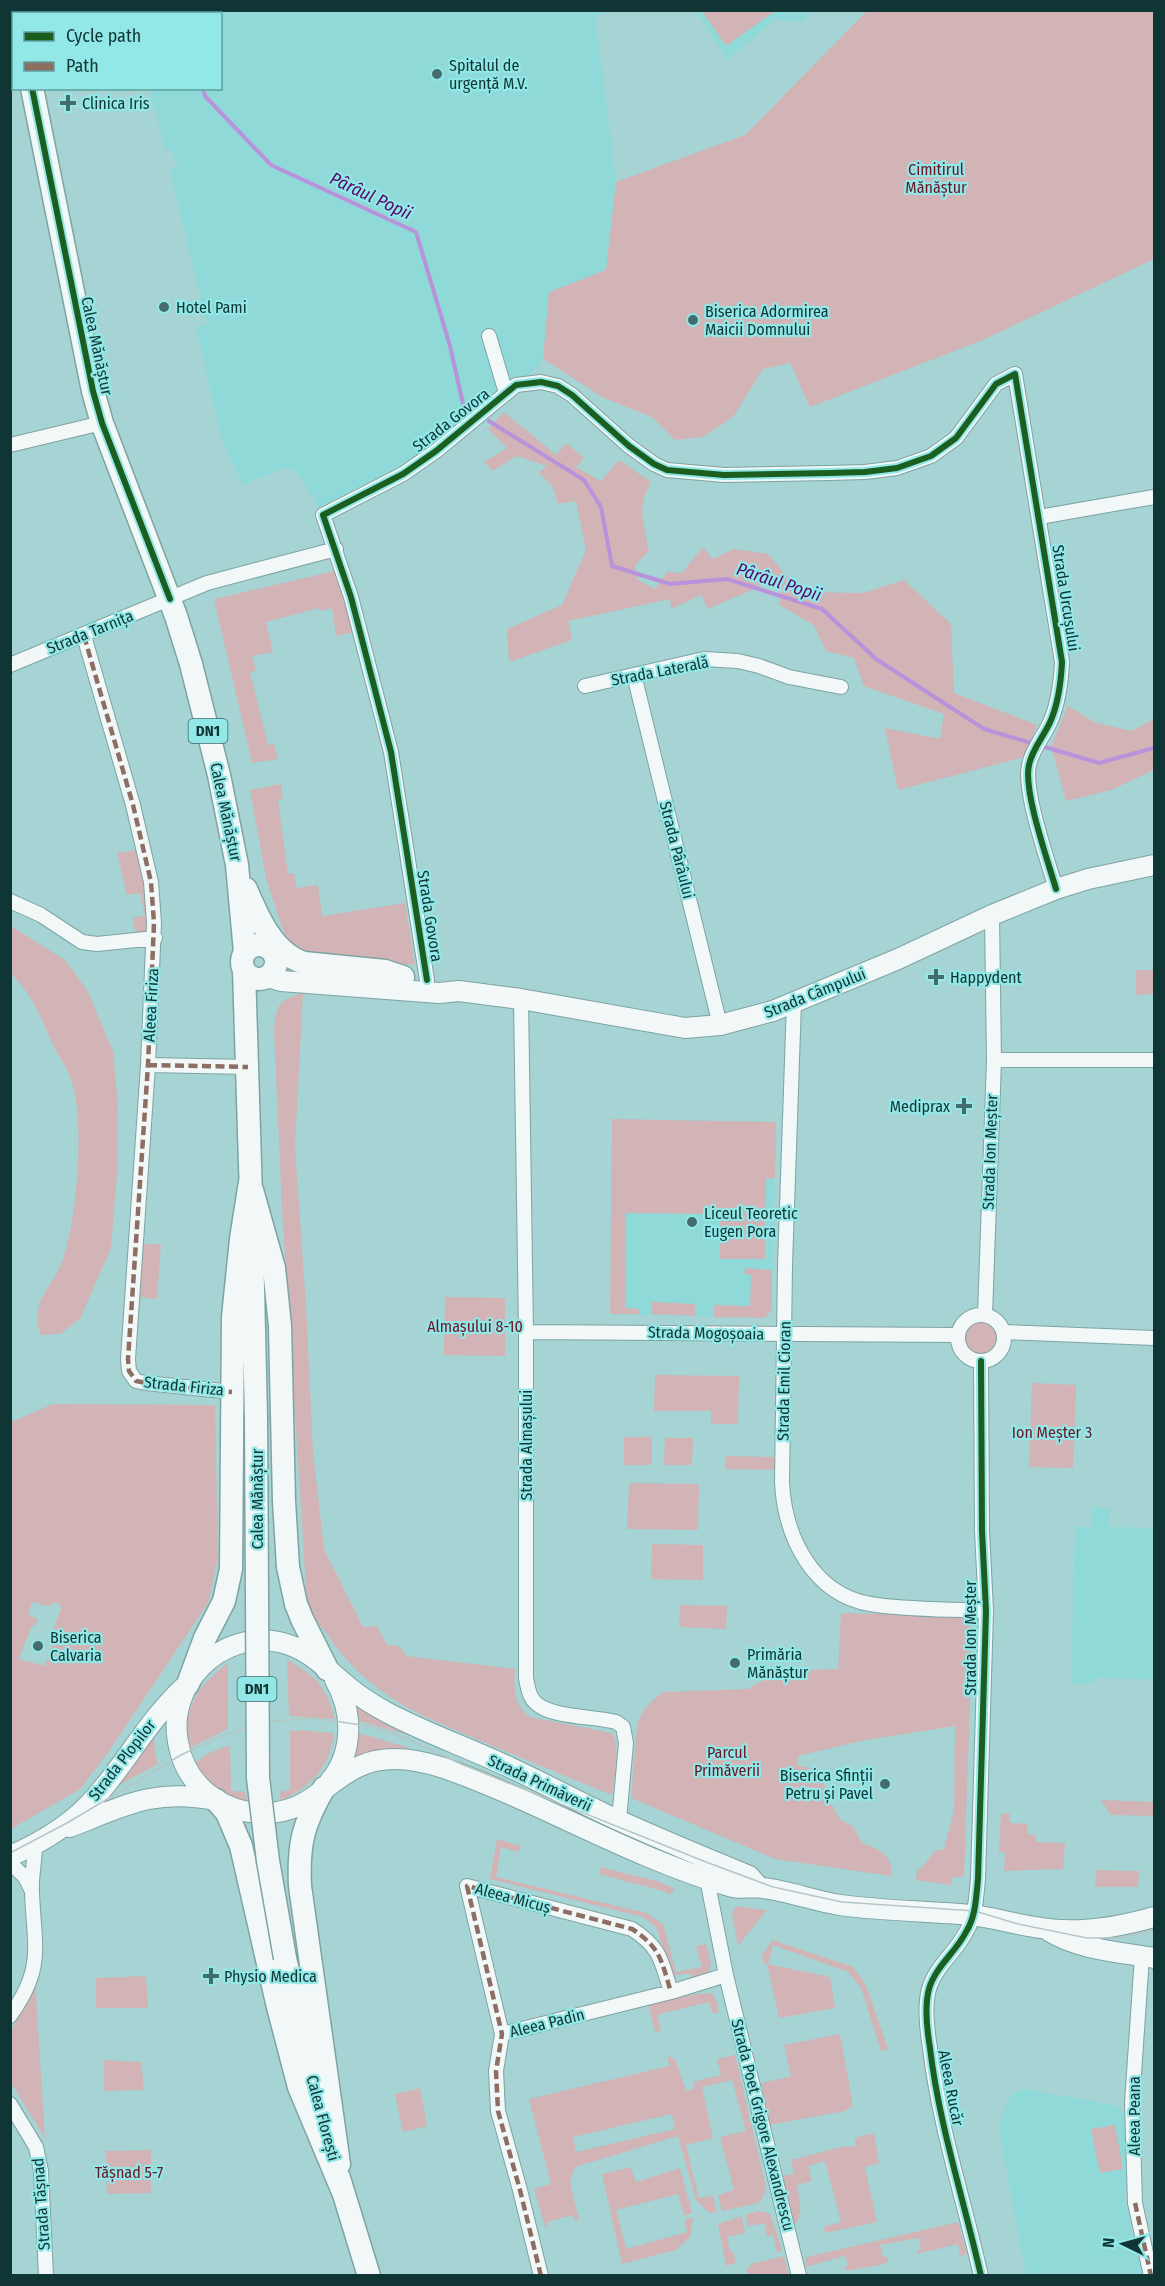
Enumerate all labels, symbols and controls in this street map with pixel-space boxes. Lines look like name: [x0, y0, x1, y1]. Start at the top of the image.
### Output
legend: [12, 12, 222, 90]
text: Cycle path: [66, 25, 141, 47]
text: Path: [66, 55, 99, 77]
place label: Spitalul de urgență M.V.: [449, 56, 528, 94]
marker: Spitalul de urgență M.V.: [430, 67, 444, 81]
marker: Clinica Iris: [59, 94, 77, 112]
place label: Clinica Iris: [82, 94, 150, 113]
park label: Cimitirul Mănăștur: [905, 160, 967, 198]
water label: Pârâul Popii: [326, 167, 416, 225]
street label: Calea Mănăștur: [76, 295, 117, 398]
place label: Hotel Pami: [176, 298, 247, 317]
marker: Hotel Pami: [157, 300, 171, 314]
place label: Biserica Adormirea Maicii Domnului: [705, 302, 829, 339]
marker: Biserica Adormirea Maicii Domnului: [686, 313, 700, 327]
street label: Strada Govora: [409, 384, 493, 456]
street label: Strada Urcușului: [1047, 543, 1084, 653]
water label: Pârâul Popii: [734, 558, 825, 606]
street label: Strada Tarnița: [44, 606, 137, 659]
street label: Strada Laterală: [610, 652, 710, 690]
road number: DN1: [188, 719, 228, 743]
street label: Calea Mănăștur: [205, 761, 246, 864]
street label: Strada Pârâului: [656, 799, 698, 901]
street label: Strada Govora: [413, 869, 447, 963]
street label: Strada Câmpului: [761, 964, 869, 1022]
street label: Aleea Firiza: [140, 967, 162, 1042]
marker: Happydent: [927, 968, 945, 986]
place label: Happydent: [950, 968, 1022, 987]
street label: Strada Ion Meșter: [978, 1093, 1003, 1210]
place label: Mediprax: [890, 1097, 950, 1116]
marker: Mediprax: [955, 1097, 973, 1115]
place label: Liceul Teoretic Eugen Pora: [704, 1204, 798, 1241]
marker: Liceul Teoretic Eugen Pora: [685, 1215, 699, 1229]
park label: Almașului 8-10: [427, 1317, 523, 1337]
street label: Strada Emil Cioran: [773, 1321, 795, 1441]
street label: Strada Mogoșoaia: [648, 1322, 765, 1345]
street label: Strada Firiza: [143, 1372, 225, 1400]
street label: Strada Almașului: [517, 1390, 537, 1500]
park label: Ion Meșter 3: [1012, 1423, 1092, 1443]
street label: Calea Mănăștur: [248, 1448, 268, 1549]
street label: Strada Ion Meșter: [961, 1580, 981, 1696]
place label: Biserica Calvaria: [50, 1628, 102, 1665]
marker: Biserica Calvaria: [31, 1639, 45, 1653]
place label: Primăria Mănăștur: [747, 1645, 809, 1683]
marker: Primăria Mănăștur: [728, 1656, 742, 1670]
road number: DN1: [238, 1677, 276, 1701]
street label: Strada Plopilor: [84, 1715, 160, 1804]
park label: Parcul Primăverii: [694, 1743, 760, 1780]
street label: Strada Primăverii: [485, 1751, 595, 1815]
place label: Biserica Sfinții Petru și Pavel: [780, 1766, 873, 1804]
marker: Biserica Sfinții Petru și Pavel: [878, 1777, 892, 1791]
street label: Aleea Micuș: [473, 1879, 553, 1918]
marker: Physio Medica: [202, 1967, 220, 1985]
place label: Physio Medica: [224, 1967, 317, 1986]
street label: Aleea Padin: [508, 2005, 586, 2041]
street label: Strada Poet Grigore Alexandrescu: [727, 2017, 799, 2233]
street label: Aleea Rucăr: [934, 2048, 968, 2128]
street label: Calea Florești: [302, 2073, 344, 2163]
street label: Aleea Peana: [1125, 2076, 1144, 2156]
street label: Strada Tășnad: [28, 2157, 55, 2251]
park label: Tășnad 5-7: [95, 2163, 164, 2183]
north arrow: [1093, 2214, 1153, 2274]
text: N: [1099, 2237, 1118, 2248]

